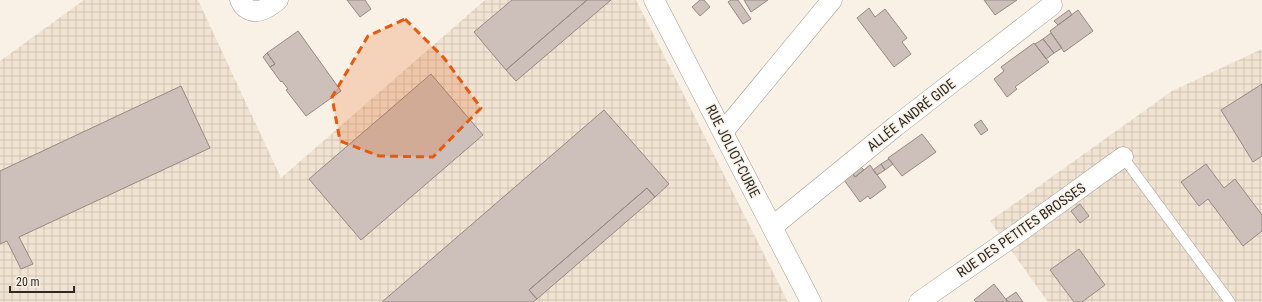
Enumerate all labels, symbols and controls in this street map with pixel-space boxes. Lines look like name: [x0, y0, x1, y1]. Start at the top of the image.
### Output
street label: ALLÉE ANDRÉ GIDE: [863, 75, 958, 154]
street label: RUE JOLIOT-CURIE: [703, 102, 763, 200]
street label: RUE DES PETITES BROSSES: [954, 179, 1088, 281]
scale bar: [10, 268, 74, 294]
text: 20 m: [16, 275, 40, 289]

